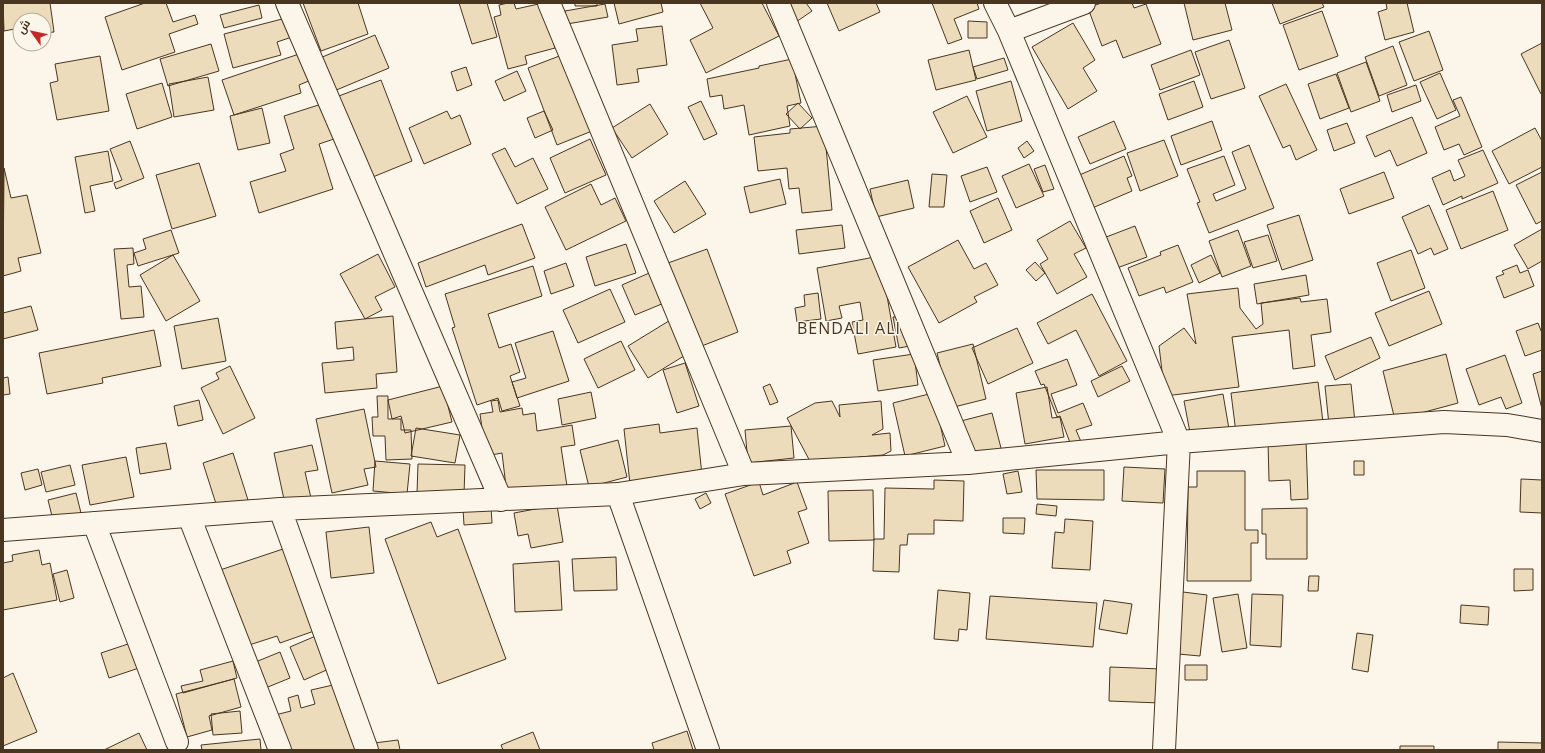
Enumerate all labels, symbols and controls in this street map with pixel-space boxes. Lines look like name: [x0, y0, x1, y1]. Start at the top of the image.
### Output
north arrow: [12, 12, 52, 52]
text: ش: [13, 16, 33, 36]
district label: BENDALI ALI: [797, 317, 901, 339]

